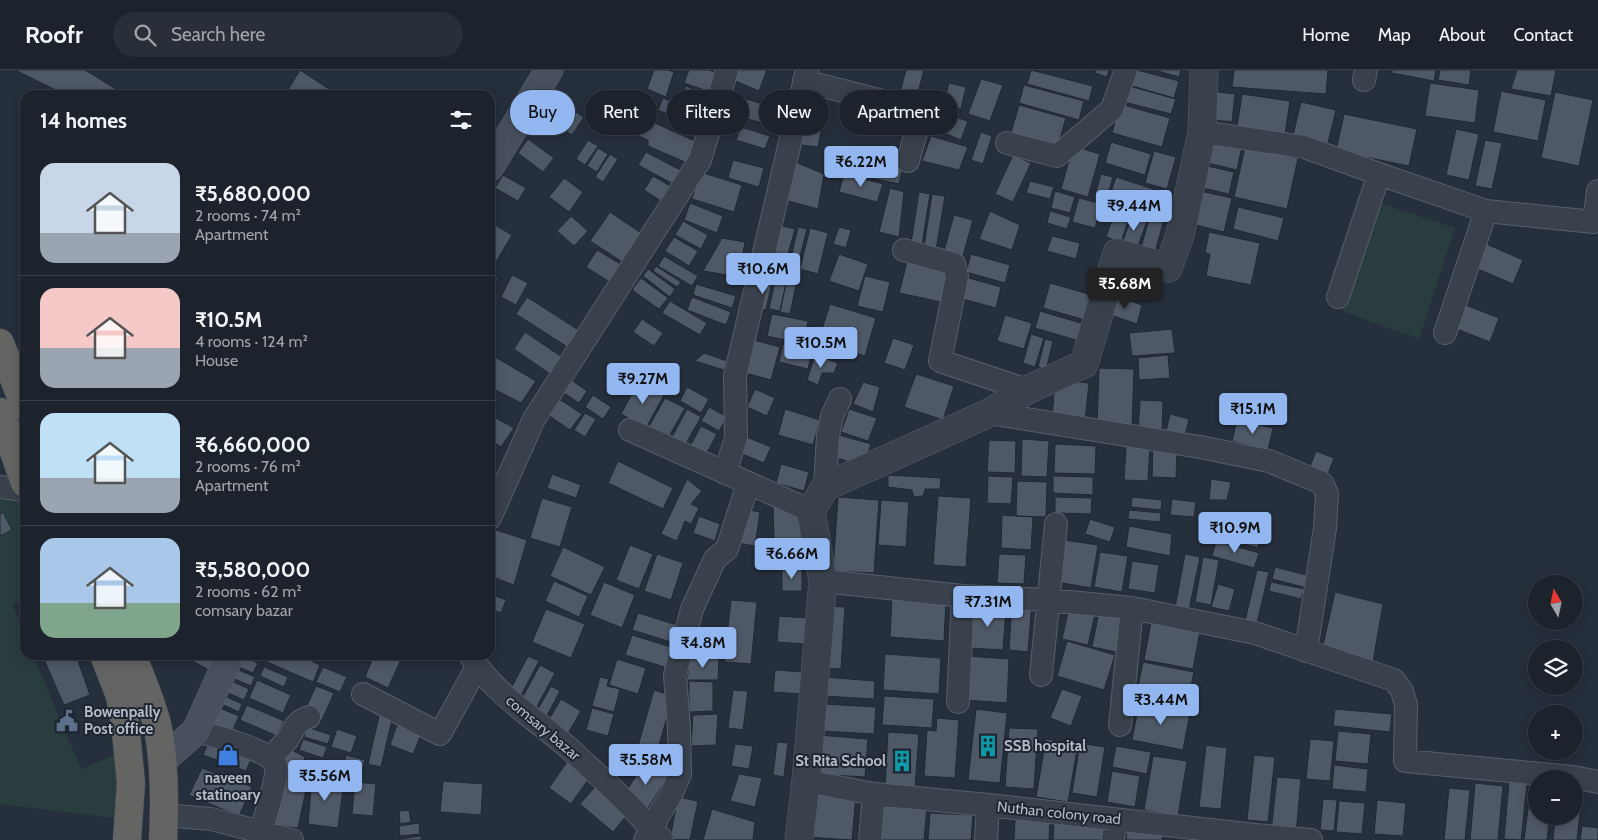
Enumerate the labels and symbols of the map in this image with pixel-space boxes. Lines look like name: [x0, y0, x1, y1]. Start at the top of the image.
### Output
pin: ₹6.22M: [820, 146, 902, 188]
pin: ₹9.44M: [1093, 190, 1175, 232]
pin: ₹10.6M: [722, 252, 804, 295]
pin: ₹5.68M: [1084, 268, 1166, 310]
pin: ₹10.5M: [780, 326, 862, 369]
pin: ₹9.27M: [602, 362, 684, 405]
pin: ₹15.1M: [1212, 392, 1294, 435]
pin: ₹10.9M: [1194, 512, 1276, 554]
pin: ₹6.66M: [751, 538, 833, 580]
north arrow: [1528, 575, 1582, 630]
pin: ₹7.31M: [947, 586, 1029, 628]
pin: ₹4.8M: [668, 626, 738, 669]
pin: ₹3.44M: [1120, 684, 1202, 726]
street label: comsary bazar: [502, 692, 584, 765]
place label: Bowenpally Post office: [84, 703, 162, 738]
public building icon: Bowenpally Post office: [54, 708, 80, 734]
building icon: SSB hospital: [975, 733, 1001, 759]
place label: SSB hospital: [1004, 737, 1086, 755]
shop icon: naveen statinoary: [215, 742, 241, 768]
pin: ₹5.58M: [605, 744, 687, 786]
building icon: St Rita School: [889, 748, 915, 774]
place label: St Rita School: [795, 752, 886, 770]
pin: ₹5.56M: [284, 760, 366, 802]
place label: naveen statinoary: [196, 769, 261, 804]
street label: Nuthan colony road: [996, 798, 1122, 828]

